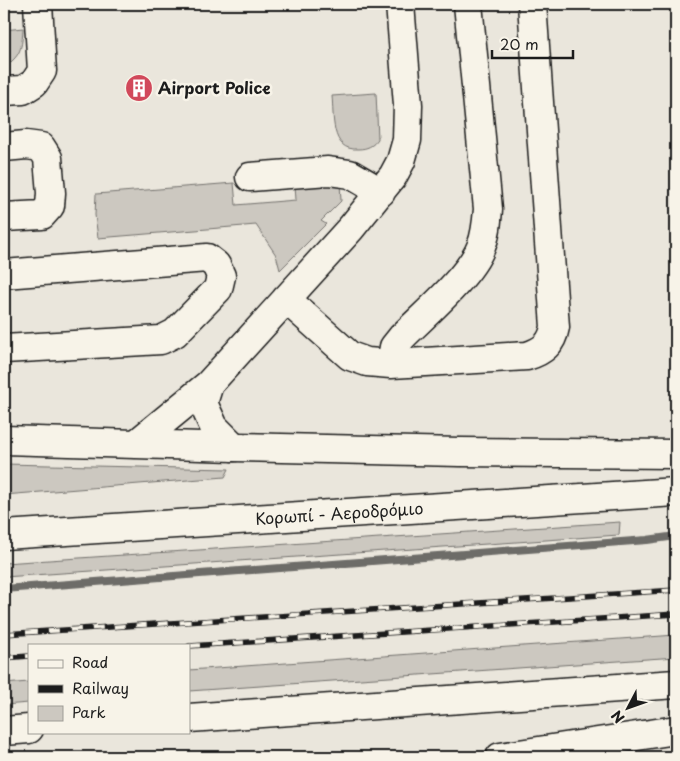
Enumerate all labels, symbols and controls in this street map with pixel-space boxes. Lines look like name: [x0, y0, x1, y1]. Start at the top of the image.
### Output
scale bar: [492, 28, 574, 60]
text: 20 m: [500, 32, 539, 55]
building icon: Airport Police: [124, 73, 154, 103]
place label: Airport Police: [158, 75, 271, 99]
street label: Κορωπί - Αεροδρόμιο: [254, 495, 424, 530]
legend: [28, 644, 190, 734]
text: Road: [72, 650, 108, 673]
text: Railway: [72, 676, 129, 699]
north arrow: [602, 684, 652, 734]
text: Park: [72, 700, 106, 723]
text: N: [606, 706, 629, 728]

